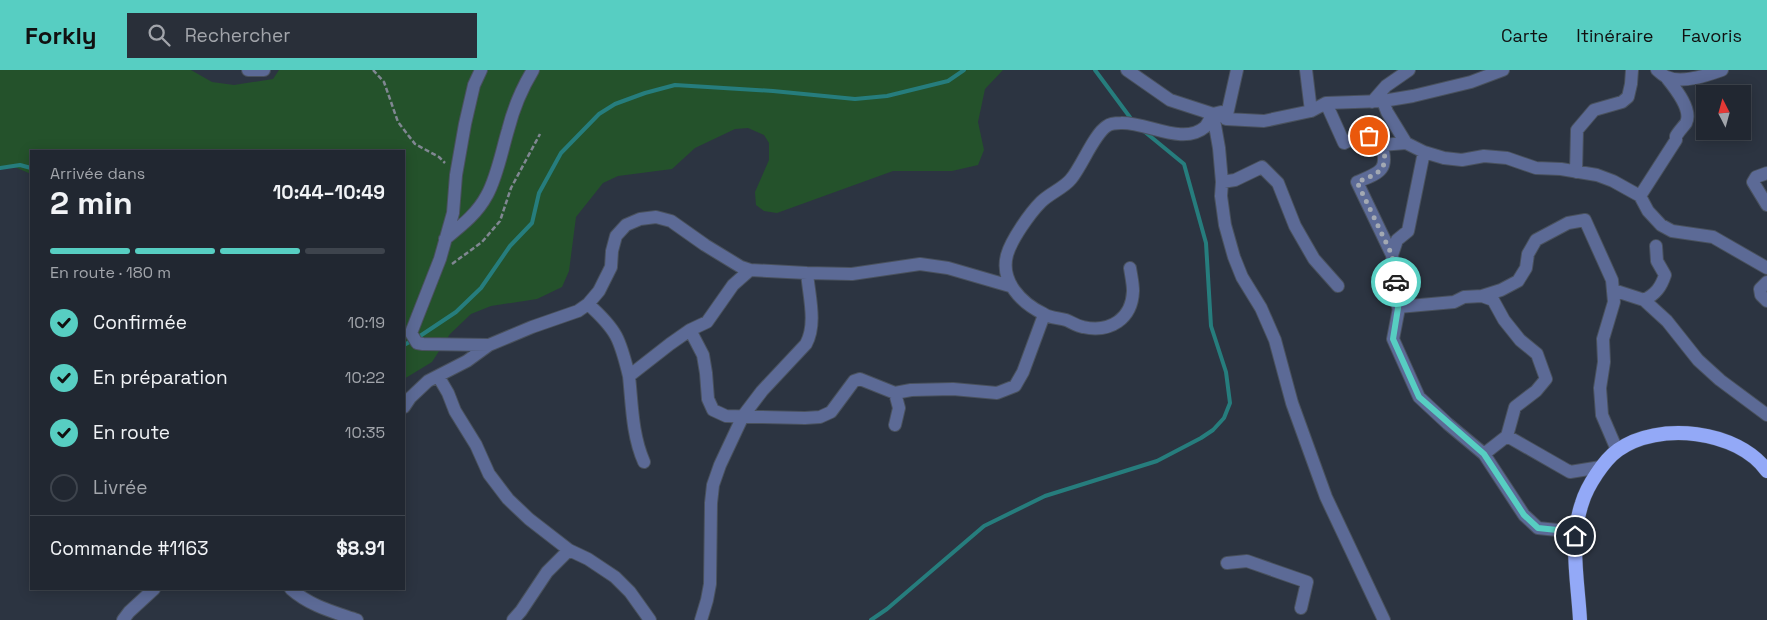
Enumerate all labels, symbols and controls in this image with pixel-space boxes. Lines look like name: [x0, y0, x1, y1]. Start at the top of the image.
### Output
search box: [127, 13, 477, 58]
text: Forkly: [25, 20, 97, 51]
icon: search: [145, 21, 173, 49]
text: Rechercher: [185, 23, 290, 48]
text: Carte: [1501, 24, 1548, 47]
text: Itinéraire: [1576, 24, 1653, 47]
text: Favoris: [1681, 24, 1742, 47]
north arrow: [1696, 85, 1751, 140]
map controls: [1696, 85, 1751, 140]
pin: [1348, 115, 1390, 157]
icon: bag: [1355, 122, 1383, 150]
text: Arrivée dans: [50, 163, 145, 184]
text: 10:44–10:49: [273, 180, 385, 205]
text: 2 min: [50, 183, 133, 223]
courier: [1371, 257, 1421, 307]
text: En route · 180 m: [50, 262, 171, 283]
icon: car: [1382, 268, 1410, 296]
icon: check: [50, 309, 78, 337]
text: Confirmée: [93, 310, 187, 335]
text: 10:19: [348, 312, 385, 333]
icon: check: [50, 364, 78, 392]
text: En préparation: [93, 365, 228, 390]
text: 10:22: [345, 367, 385, 388]
icon: check: [50, 419, 78, 447]
text: En route: [93, 420, 170, 445]
text: 10:35: [345, 422, 385, 443]
text: Livrée: [93, 475, 148, 500]
pin: [1554, 515, 1596, 557]
icon: home: [1561, 522, 1589, 550]
text: Commande #1163: [50, 536, 208, 561]
text: $8.91: [336, 536, 385, 561]

